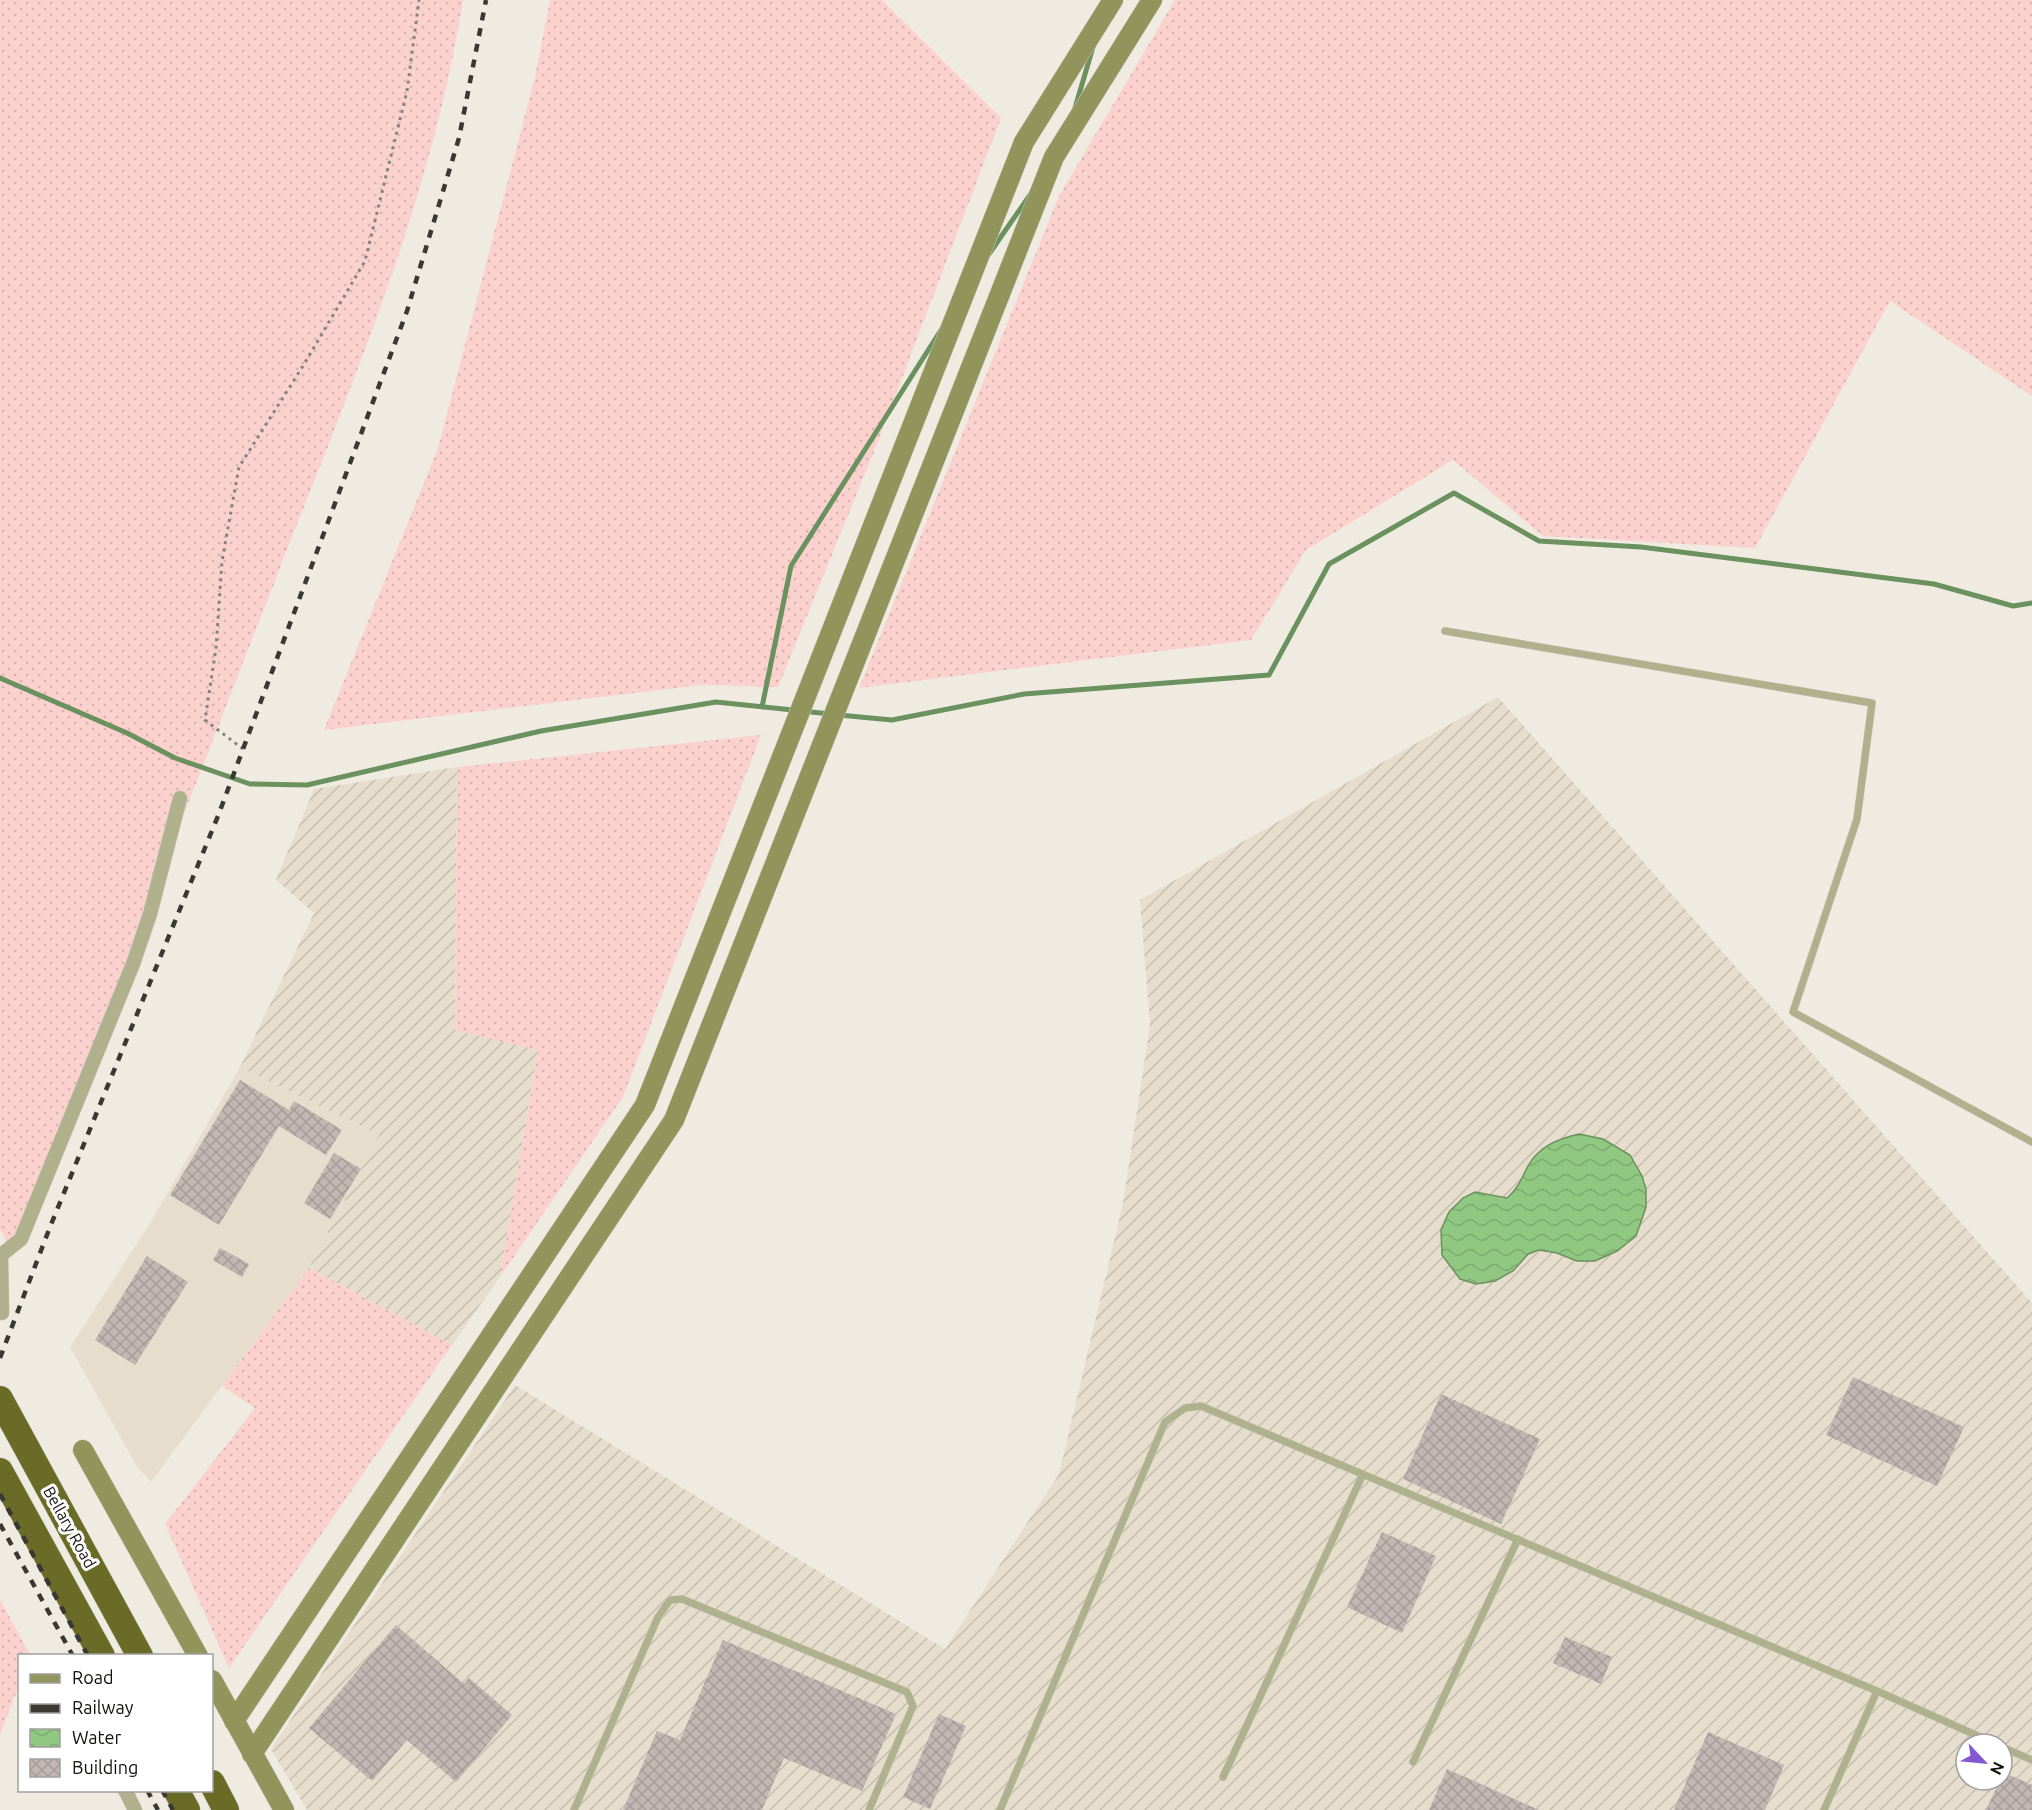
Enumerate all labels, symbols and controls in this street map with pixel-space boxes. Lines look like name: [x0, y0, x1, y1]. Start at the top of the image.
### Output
street label: Bellary Road: [40, 1483, 100, 1571]
legend: [18, 1654, 213, 1792]
text: Road: [72, 1667, 114, 1687]
text: Railway: [72, 1697, 134, 1717]
text: Water: [72, 1727, 122, 1747]
north arrow: [1954, 1732, 2014, 1792]
text: Building: [72, 1757, 138, 1777]
text: N: [1987, 1759, 2008, 1778]

